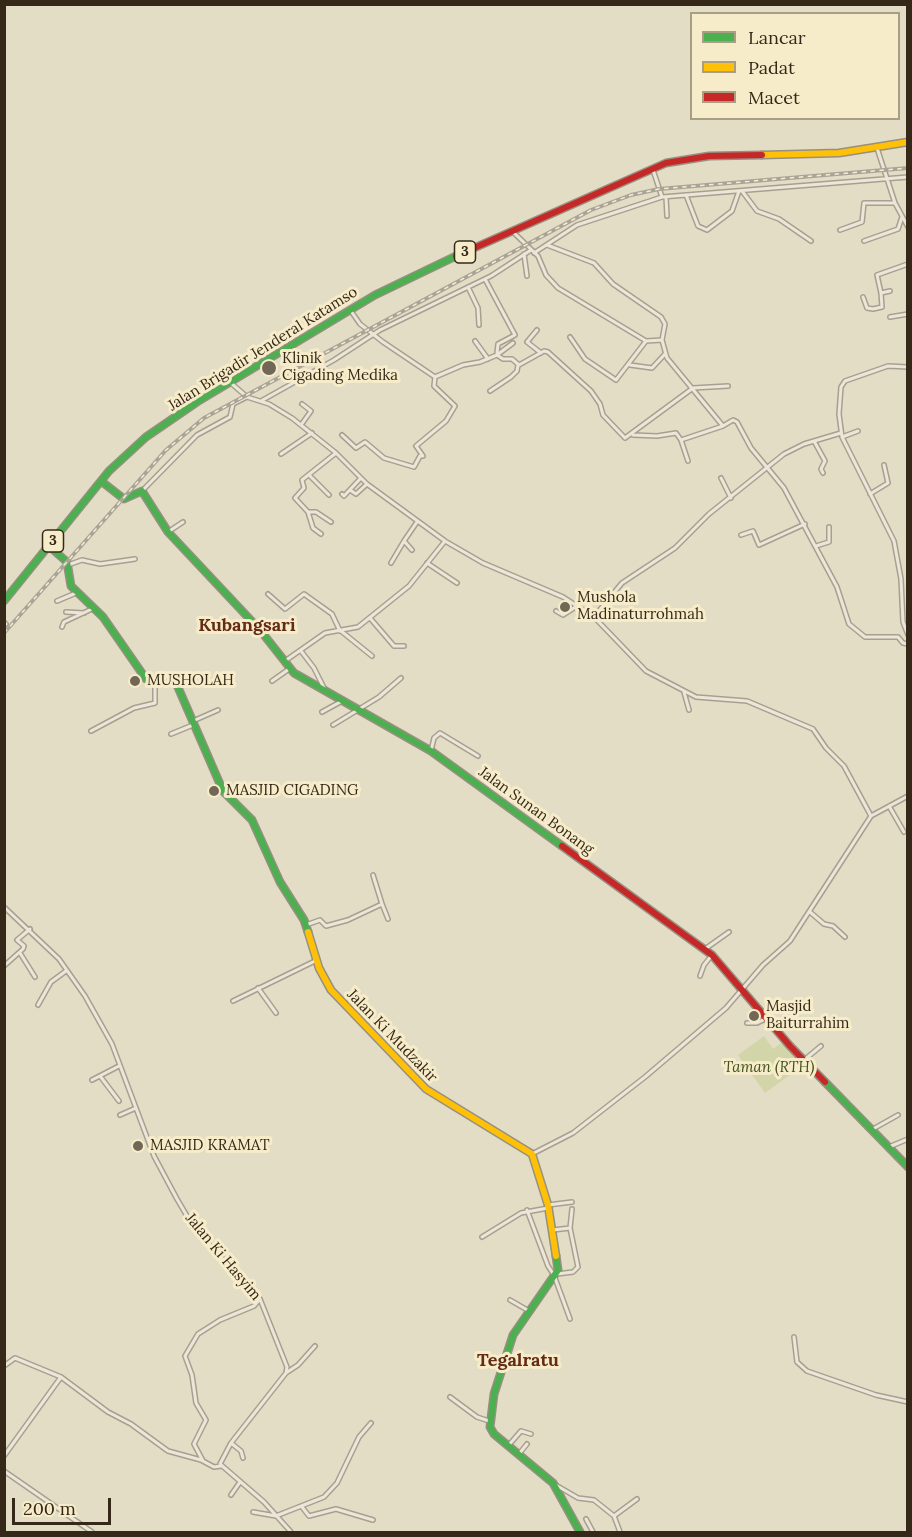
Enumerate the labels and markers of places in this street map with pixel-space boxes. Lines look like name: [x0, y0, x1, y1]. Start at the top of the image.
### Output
place label: Klinik Cigading Medika: [282, 350, 398, 385]
marker: Klinik Cigading Medika: [260, 359, 278, 377]
place label: Mushola Madinaturrohmah: [577, 589, 704, 624]
marker: Mushola Madinaturrohmah: [558, 600, 572, 614]
place label: MUSHOLAH: [147, 672, 234, 690]
marker: MUSHOLAH: [128, 674, 142, 688]
place label: MASJID CIGADING: [226, 782, 358, 800]
marker: MASJID CIGADING: [207, 784, 221, 798]
place label: Masjid Baiturrahim: [766, 998, 850, 1033]
marker: Masjid Baiturrahim: [747, 1009, 761, 1023]
place label: MASJID KRAMAT: [150, 1137, 270, 1155]
marker: MASJID KRAMAT: [131, 1139, 145, 1153]

